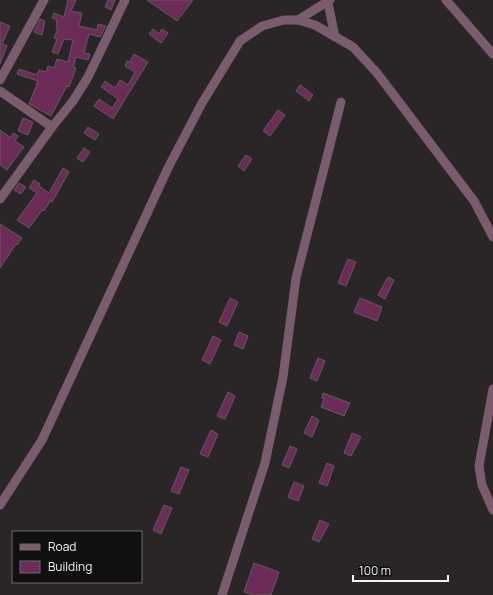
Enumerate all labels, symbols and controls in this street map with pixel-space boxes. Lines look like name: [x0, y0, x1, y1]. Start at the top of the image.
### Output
legend: [12, 531, 142, 583]
text: Road: [48, 538, 76, 555]
scale bar: [353, 557, 448, 583]
text: Building: [48, 558, 92, 575]
text: 100 m: [359, 562, 391, 579]

